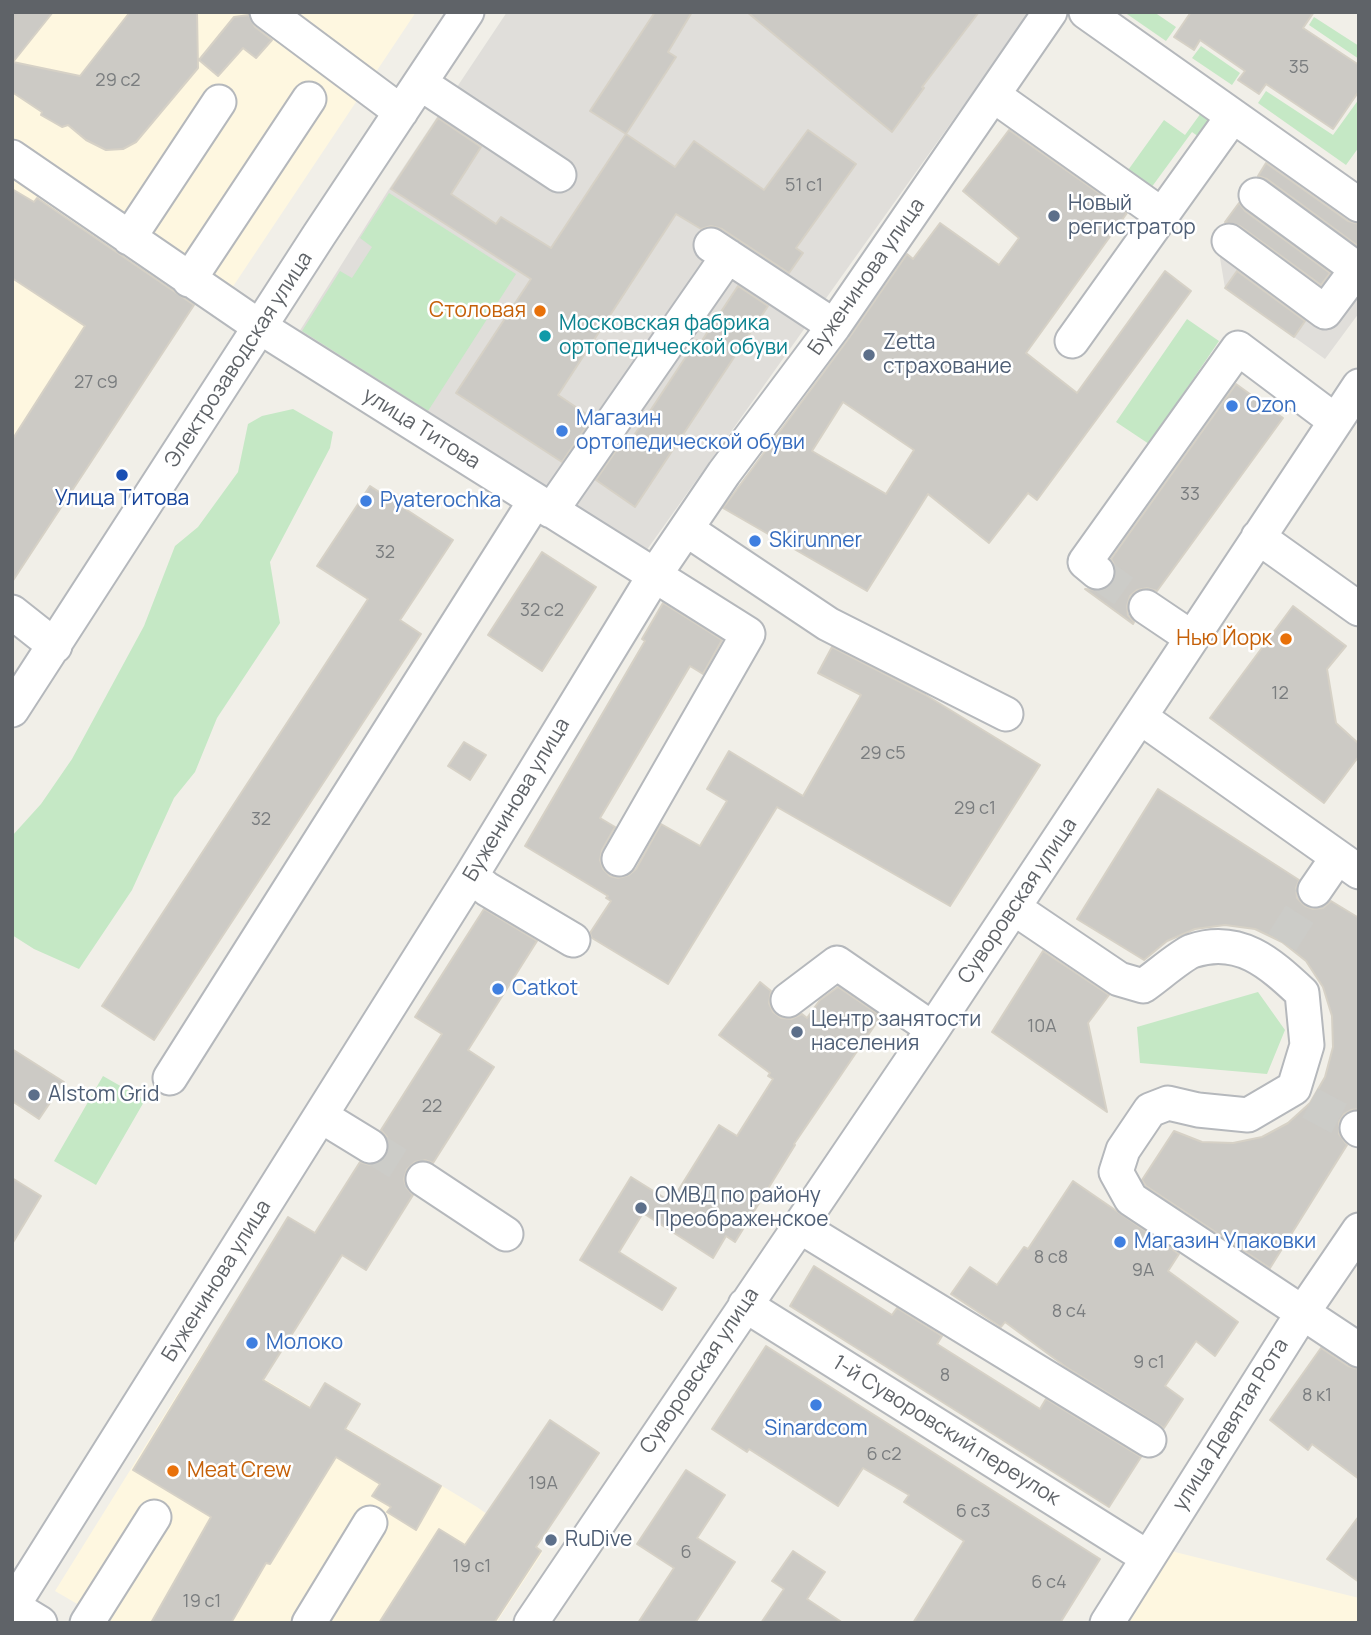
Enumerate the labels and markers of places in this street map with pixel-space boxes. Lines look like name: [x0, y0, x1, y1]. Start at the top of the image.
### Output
place label: Новый регистратор: [1068, 191, 1196, 241]
marker: Новый регистратор: [1046, 208, 1062, 224]
place label: Столовая: [429, 298, 526, 324]
marker: Столовая: [532, 303, 548, 319]
place label: Московская фабрика ортопедической обуви: [559, 311, 788, 361]
marker: Московская фабрика ортопедической обуви: [537, 328, 553, 344]
place label: Zetta страхование: [883, 330, 1012, 380]
marker: Zetta страхование: [861, 347, 877, 363]
place label: Ozon: [1246, 393, 1296, 419]
marker: Ozon: [1224, 398, 1240, 414]
place label: Магазин ортопедической обуви: [576, 406, 805, 456]
marker: Магазин ортопедической обуви: [554, 423, 570, 439]
marker: Улица Титова: [114, 467, 130, 483]
place label: Улица Титова: [55, 486, 189, 512]
place label: Pyaterochka: [380, 488, 501, 514]
marker: Pyaterochka: [358, 493, 374, 509]
place label: Skirunner: [769, 528, 862, 554]
marker: Skirunner: [747, 533, 763, 549]
place label: Нью Йорк: [1176, 626, 1272, 652]
marker: Нью Йорк: [1278, 631, 1294, 647]
place label: Catkot: [512, 976, 578, 1002]
marker: Catkot: [490, 981, 506, 997]
place label: Центр занятости населения: [811, 1007, 981, 1057]
marker: Центр занятости населения: [789, 1024, 805, 1040]
place label: Alstom Grid: [48, 1082, 159, 1108]
marker: Alstom Grid: [26, 1087, 42, 1103]
place label: ОМВД по району Преображенское: [655, 1183, 828, 1233]
marker: ОМВД по району Преображенское: [633, 1200, 649, 1216]
place label: Магазин Упаковки: [1134, 1229, 1316, 1255]
marker: Магазин Упаковки: [1112, 1234, 1128, 1250]
place label: Молоко: [266, 1330, 343, 1356]
marker: Молоко: [244, 1335, 260, 1351]
marker: Sinardcom: [808, 1397, 824, 1413]
place label: Sinardcom: [764, 1416, 868, 1442]
place label: Meat Crew: [187, 1458, 291, 1484]
marker: Meat Crew: [165, 1463, 181, 1479]
place label: RuDive: [565, 1527, 632, 1553]
marker: RuDive: [543, 1532, 559, 1548]

